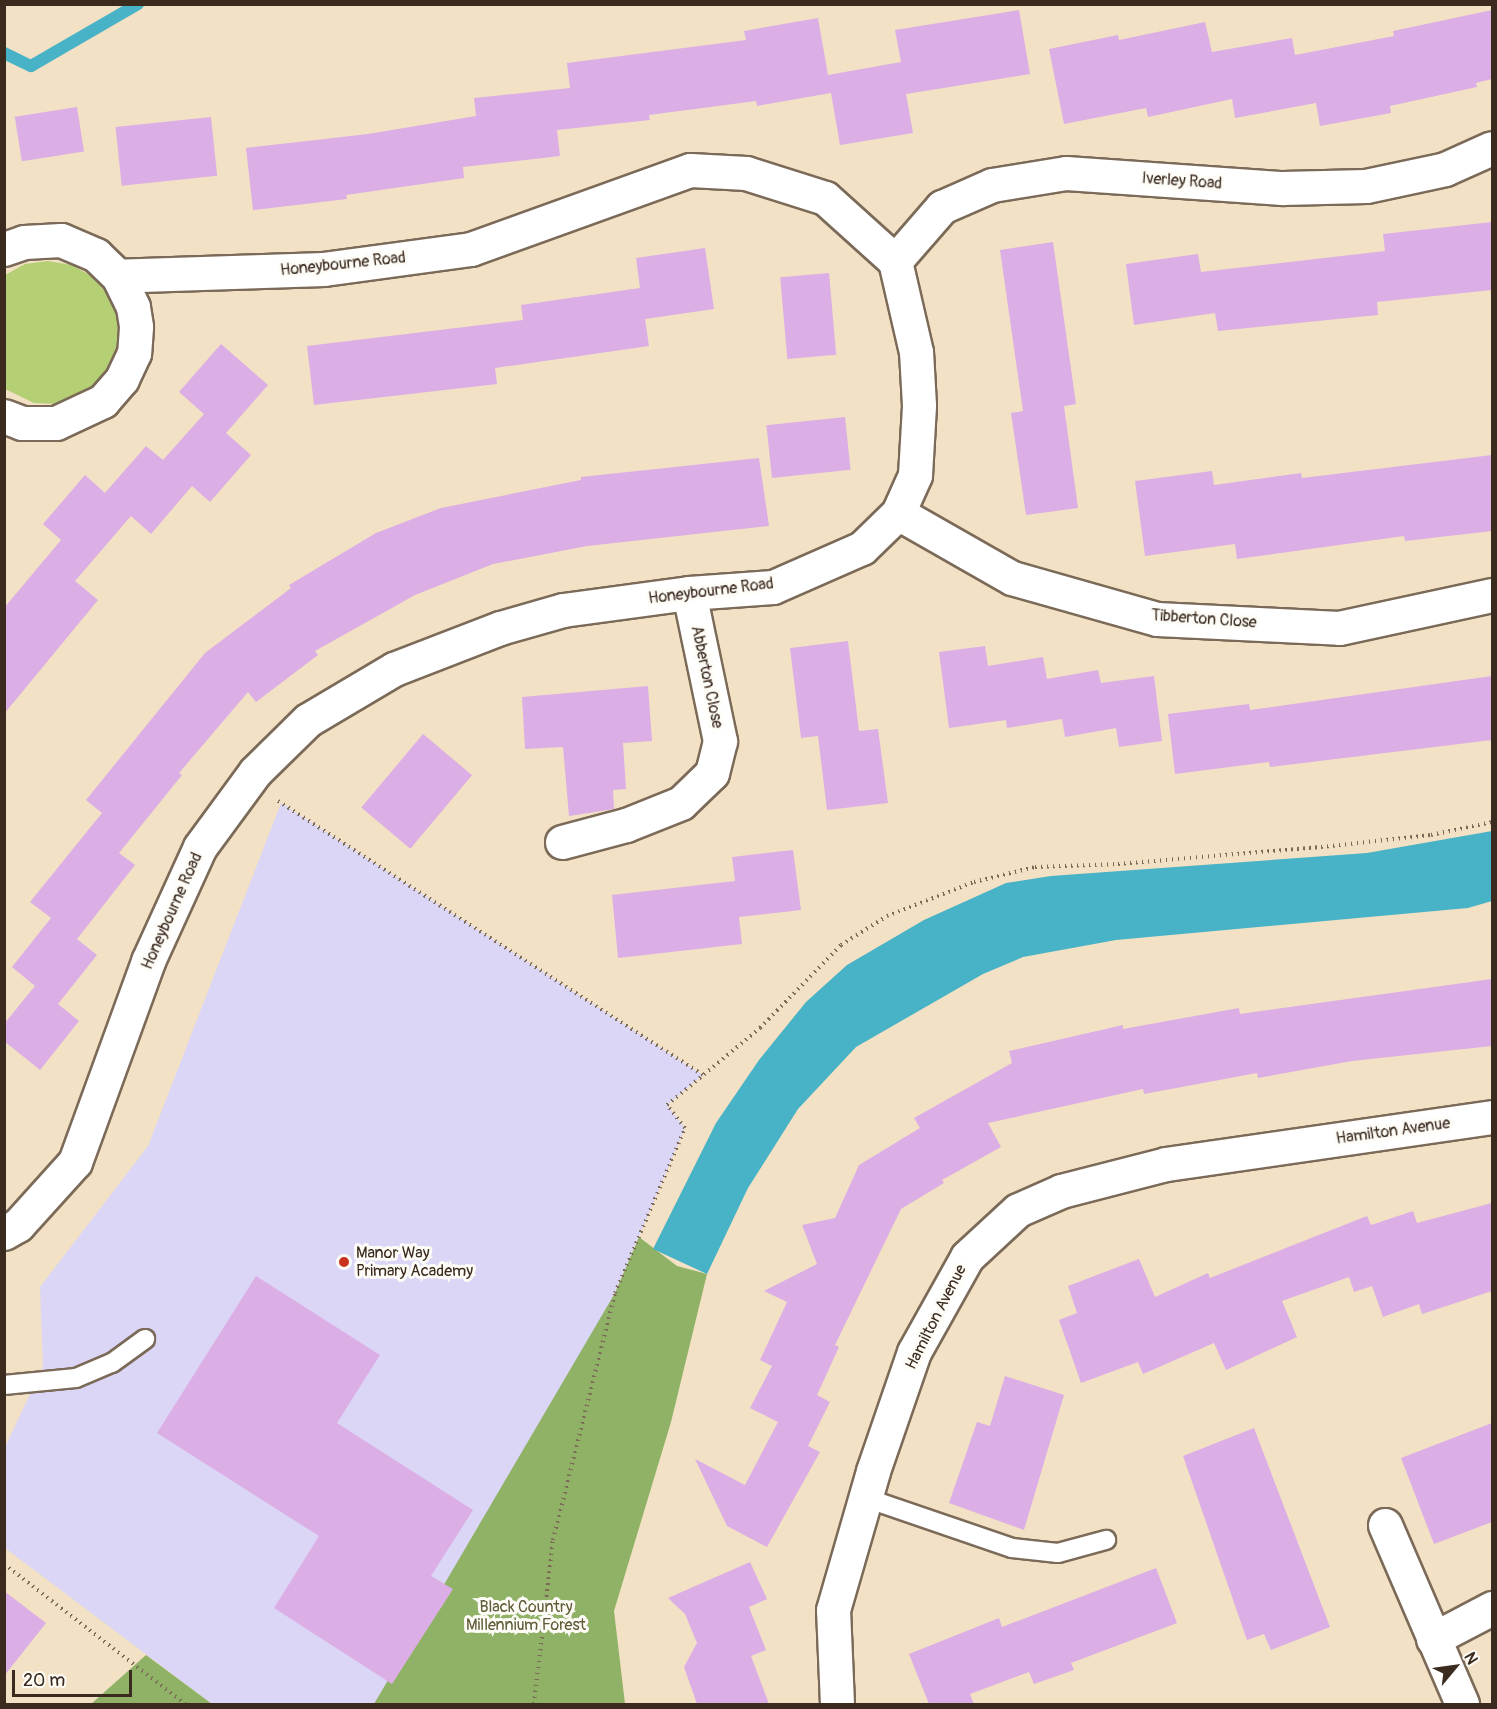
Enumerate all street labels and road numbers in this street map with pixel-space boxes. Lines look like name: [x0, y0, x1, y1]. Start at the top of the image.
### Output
street label: Iverley Road: [1141, 169, 1223, 193]
street label: Honeybourne Road: [279, 248, 407, 280]
street label: Honeybourne Road: [647, 574, 775, 608]
street label: Tibberton Close: [1151, 606, 1257, 632]
street label: Abberton Close: [687, 624, 727, 730]
street label: Honeybourne Road: [138, 849, 206, 973]
street label: Hamilton Avenue: [1335, 1113, 1451, 1149]
street label: Hamilton Avenue: [901, 1261, 971, 1373]

